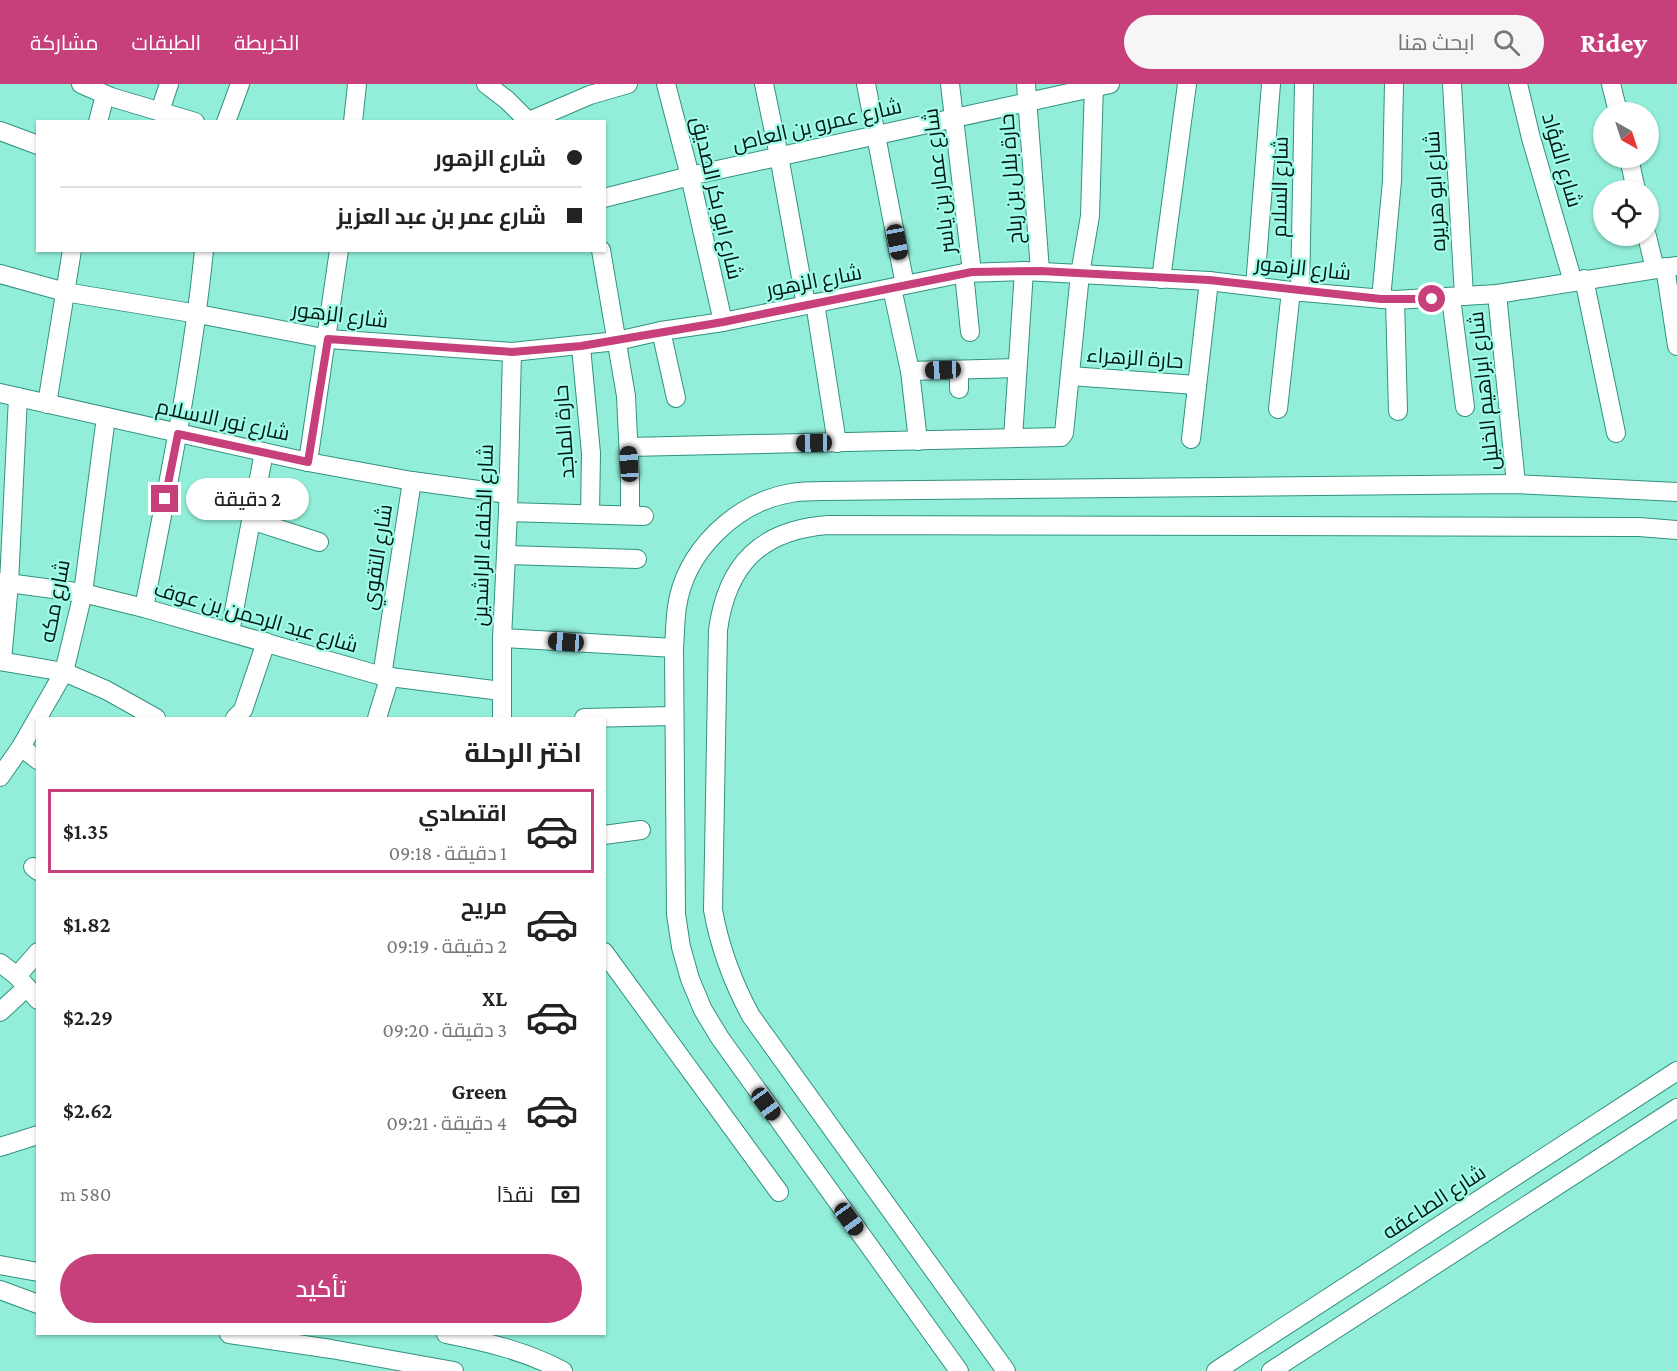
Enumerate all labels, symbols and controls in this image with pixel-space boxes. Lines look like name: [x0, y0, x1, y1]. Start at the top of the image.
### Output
search box: [1124, 15, 1544, 69]
icon: search: [1490, 26, 1523, 59]
text: Ridey: [1580, 27, 1647, 58]
text: ابحث هنا: [1397, 30, 1475, 55]
text: مشاركة: [30, 31, 99, 55]
text: الطبقات: [132, 31, 201, 55]
text: الخريطة: [234, 31, 300, 55]
street label: شارع عمرو بن العاص: [730, 94, 904, 158]
north arrow: [1593, 102, 1659, 168]
map controls: [1593, 102, 1659, 246]
street label: شارع عمار بن ياسر: [918, 107, 962, 256]
street label: شارع الفؤاد: [1535, 110, 1587, 211]
street label: حارة بلال بن رباح: [994, 113, 1030, 245]
street label: شارع ابو بكر الصديق: [685, 114, 747, 282]
street label: شارع ابو هريره: [1420, 130, 1452, 252]
street label: شارع السلام: [1267, 136, 1295, 238]
text: شارع الزهور: [434, 146, 546, 171]
button: locate: [1593, 180, 1659, 246]
text: شارع عمر بن عبد العزيز: [337, 204, 546, 229]
car: [885, 223, 909, 261]
street label: شارع الزهور: [1252, 251, 1352, 287]
street label: شارع الزهور: [763, 260, 864, 304]
route start: [1418, 285, 1445, 312]
street label: شارع الزهور: [289, 297, 389, 335]
street label: شارع ابراهيم الخليل: [1464, 310, 1506, 472]
street label: حارة الزهراء: [1086, 343, 1184, 373]
car: [925, 360, 961, 380]
street label: حارة الماجد: [549, 384, 579, 480]
street label: شارع نور الاسلام: [154, 394, 292, 448]
car: [796, 434, 832, 452]
street label: شارع الخلفاء الراشدين: [468, 443, 500, 627]
car: [619, 446, 639, 482]
callout: 2 دقيقة: [186, 478, 309, 520]
route end: [151, 485, 178, 512]
text: 2 دقيقة: [214, 488, 281, 510]
street label: شارع التقوي: [357, 502, 401, 612]
street label: شارع مكه: [35, 557, 77, 645]
street label: شارع عبد الرحمن بن عوف: [151, 576, 361, 660]
car: [547, 632, 585, 652]
text: اختر الرحلة: [465, 738, 582, 768]
text: اقتصادي: [418, 801, 507, 826]
icon: car: [525, 804, 579, 858]
text: $1.35: [63, 819, 108, 844]
text: 1 دقيقة · 09:18: [389, 842, 507, 864]
text: مريح: [461, 894, 507, 919]
icon: car: [525, 897, 579, 951]
text: $1.82: [63, 912, 111, 937]
text: 2 دقيقة · 09:19: [387, 935, 507, 957]
text: XL: [482, 986, 507, 1011]
icon: car: [525, 990, 579, 1044]
text: $2.29: [63, 1005, 113, 1030]
text: 3 دقيقة · 09:20: [383, 1019, 507, 1041]
text: Green: [451, 1079, 507, 1104]
icon: car: [525, 1083, 579, 1137]
car: [748, 1084, 784, 1124]
text: $2.62: [63, 1098, 112, 1123]
text: 4 دقيقة · 09:21: [386, 1112, 507, 1134]
street label: شارع الصاعقه: [1378, 1160, 1491, 1246]
icon: cash: [549, 1178, 582, 1211]
text: نقدًا: [496, 1182, 534, 1207]
text: 580 m: [60, 1183, 111, 1205]
car: [831, 1199, 867, 1239]
button: تأكيد: [60, 1254, 582, 1323]

